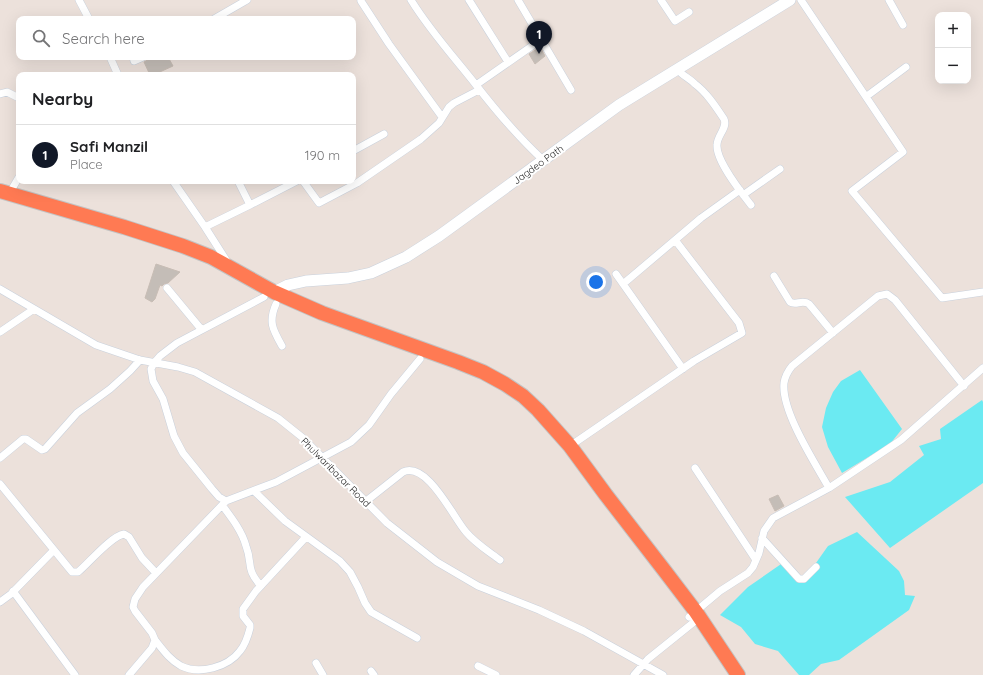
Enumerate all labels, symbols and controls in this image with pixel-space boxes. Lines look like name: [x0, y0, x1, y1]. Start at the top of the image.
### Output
map controls: [935, 12, 971, 84]
button: +: [935, 12, 971, 48]
search box: [16, 16, 356, 60]
pin: 1: [526, 21, 552, 54]
icon: search: [30, 27, 52, 49]
text: Search here: [62, 29, 145, 48]
button: −: [935, 48, 971, 84]
text: Nearby: [32, 88, 93, 109]
text: Safi Manzil: [70, 137, 148, 156]
street label: Jagdeo Path: [510, 142, 566, 187]
text: 1: [42, 147, 48, 163]
text: 190 m: [305, 147, 340, 163]
text: Place: [70, 156, 103, 172]
your location: [586, 272, 606, 292]
street label: Phulwaribazar Road: [298, 435, 373, 510]

